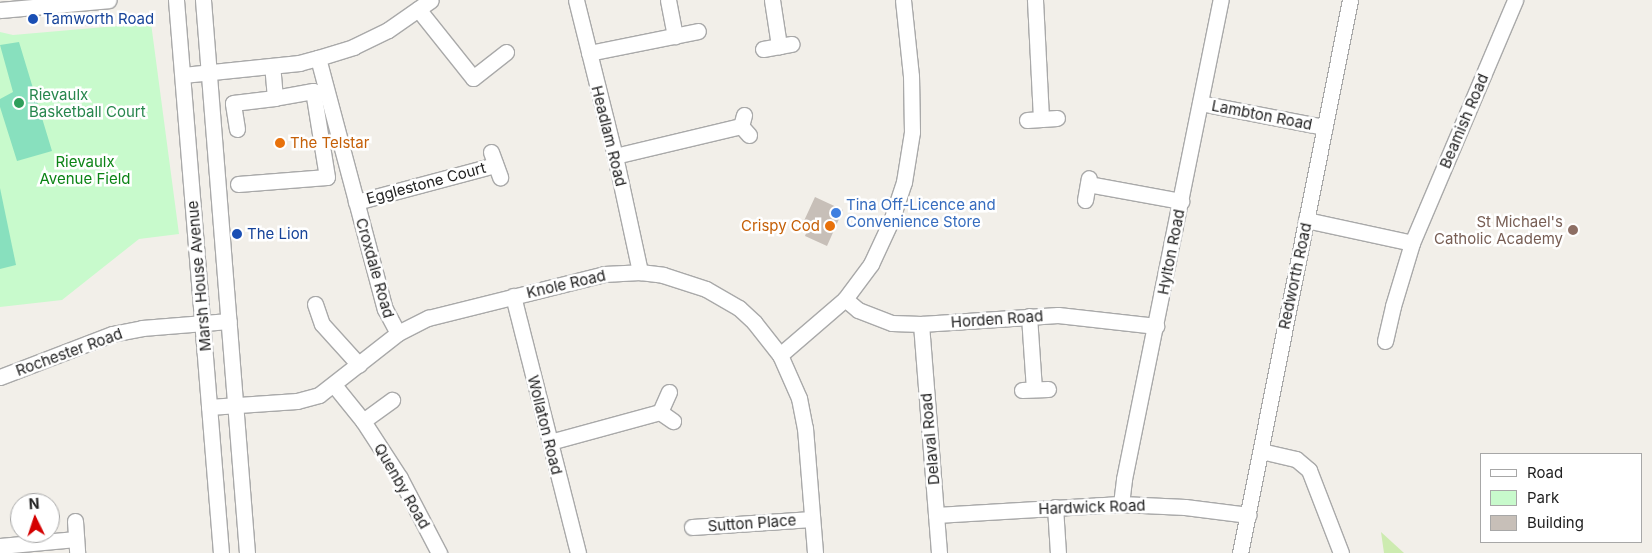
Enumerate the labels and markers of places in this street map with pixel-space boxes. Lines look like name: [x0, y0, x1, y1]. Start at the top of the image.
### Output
place label: Tamworth Road: [43, 10, 154, 28]
marker: Tamworth Road: [27, 13, 39, 25]
place label: Rievaulx Basketball Court: [29, 85, 146, 120]
marker: Rievaulx Basketball Court: [13, 97, 25, 109]
place label: The Telstar: [290, 134, 369, 152]
marker: The Telstar: [274, 137, 286, 149]
place label: Tina Off-Licence and Convenience Store: [846, 195, 996, 230]
marker: Tina Off-Licence and Convenience Store: [830, 207, 842, 219]
place label: St Michael's Catholic Academy: [1434, 212, 1563, 247]
place label: Crispy Cod: [741, 217, 820, 235]
marker: Crispy Cod: [824, 220, 836, 232]
marker: St Michael's Catholic Academy: [1567, 224, 1579, 236]
place label: The Lion: [247, 225, 308, 243]
marker: The Lion: [231, 228, 243, 240]

